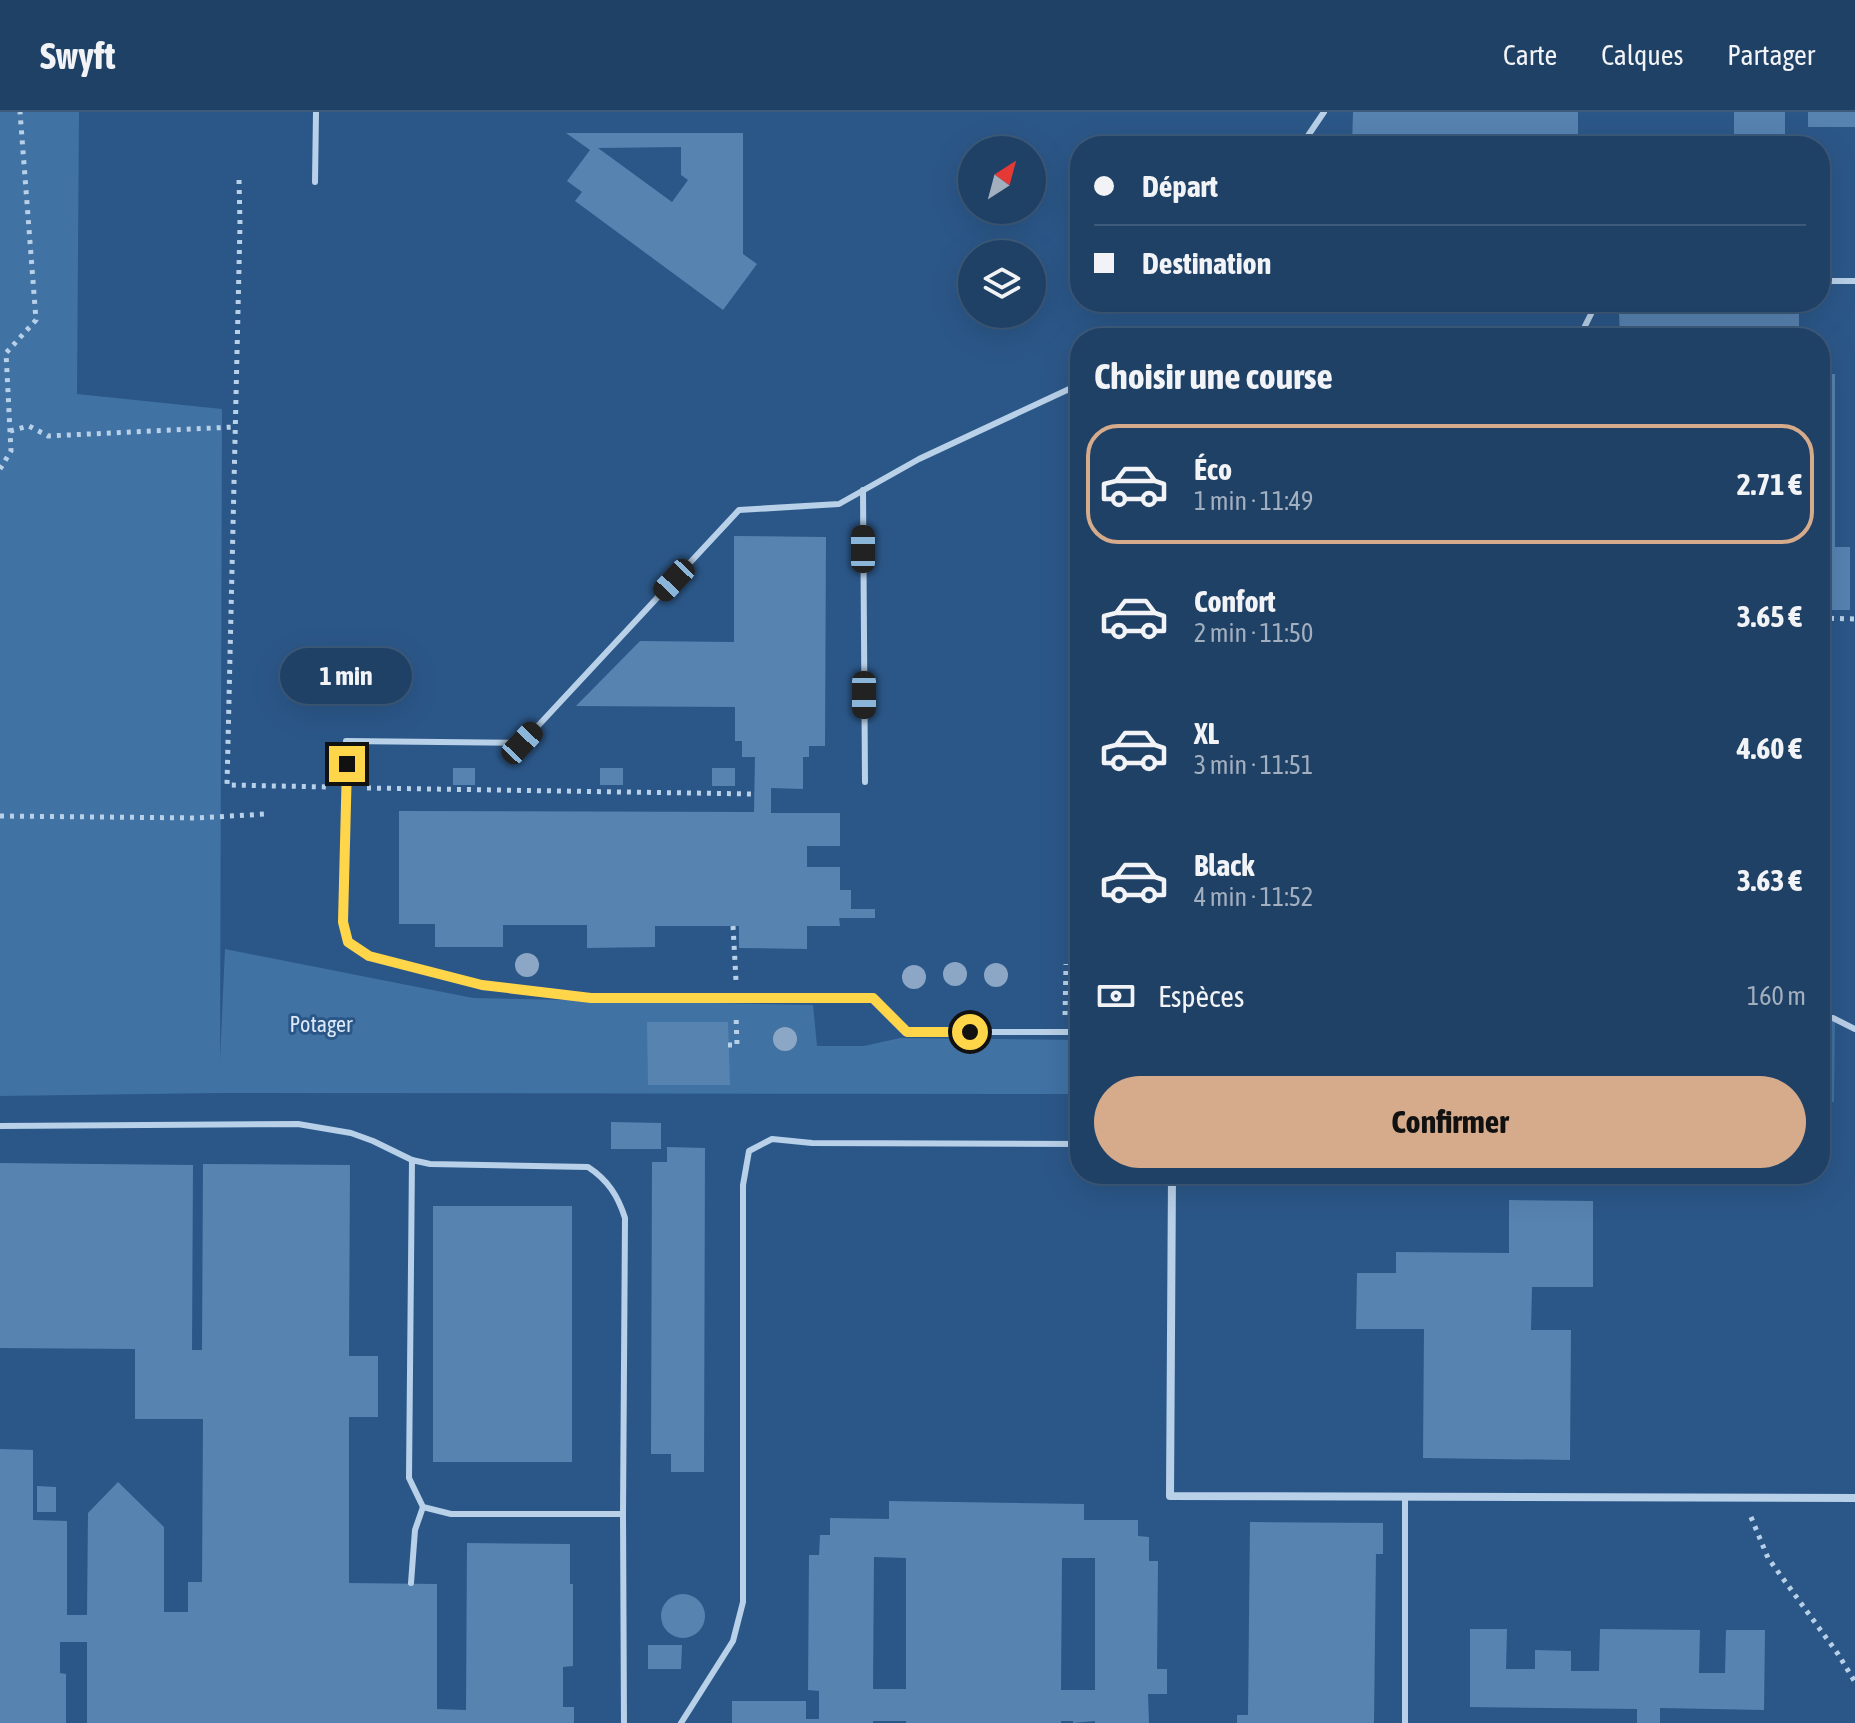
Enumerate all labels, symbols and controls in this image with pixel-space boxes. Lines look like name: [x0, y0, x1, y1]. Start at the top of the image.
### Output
text: Swyft: [40, 34, 115, 77]
text: Carte: [1503, 39, 1557, 71]
text: Calques: [1601, 39, 1683, 71]
text: Partager: [1727, 39, 1815, 71]
north arrow: [958, 136, 1046, 224]
map controls: [958, 136, 1046, 328]
text: Départ: [1142, 169, 1218, 203]
button: layers: [958, 240, 1046, 328]
text: Destination: [1142, 246, 1271, 280]
text: Choisir une course: [1094, 355, 1333, 397]
icon: car: [1098, 448, 1170, 520]
text: Éco: [1194, 452, 1232, 486]
text: 2.71 €: [1737, 467, 1802, 501]
text: 1 min · 11:49: [1194, 486, 1313, 516]
car: [851, 525, 875, 573]
car: [649, 554, 699, 606]
icon: car: [1098, 580, 1170, 652]
text: Confort: [1194, 584, 1276, 618]
text: 3.65 €: [1737, 599, 1802, 633]
text: 2 min · 11:50: [1194, 618, 1313, 648]
callout: 1 min: [281, 648, 413, 704]
text: 1 min: [319, 661, 373, 691]
car: [852, 671, 876, 719]
icon: car: [1098, 712, 1170, 784]
text: XL: [1194, 716, 1219, 750]
car: [497, 717, 547, 769]
text: 4.60 €: [1737, 731, 1802, 765]
route end: [329, 746, 365, 782]
text: 3 min · 11:51: [1194, 750, 1313, 780]
icon: car: [1098, 844, 1170, 916]
text: Black: [1194, 848, 1254, 882]
text: 3.63 €: [1737, 863, 1802, 897]
text: 4 min · 11:52: [1194, 882, 1313, 912]
icon: cash: [1094, 974, 1138, 1018]
text: Espèces: [1158, 979, 1244, 1013]
text: 160 m: [1747, 981, 1806, 1011]
park label: Potager: [290, 1011, 353, 1037]
route start: [952, 1014, 988, 1050]
button: Confirmer: [1094, 1076, 1806, 1168]

